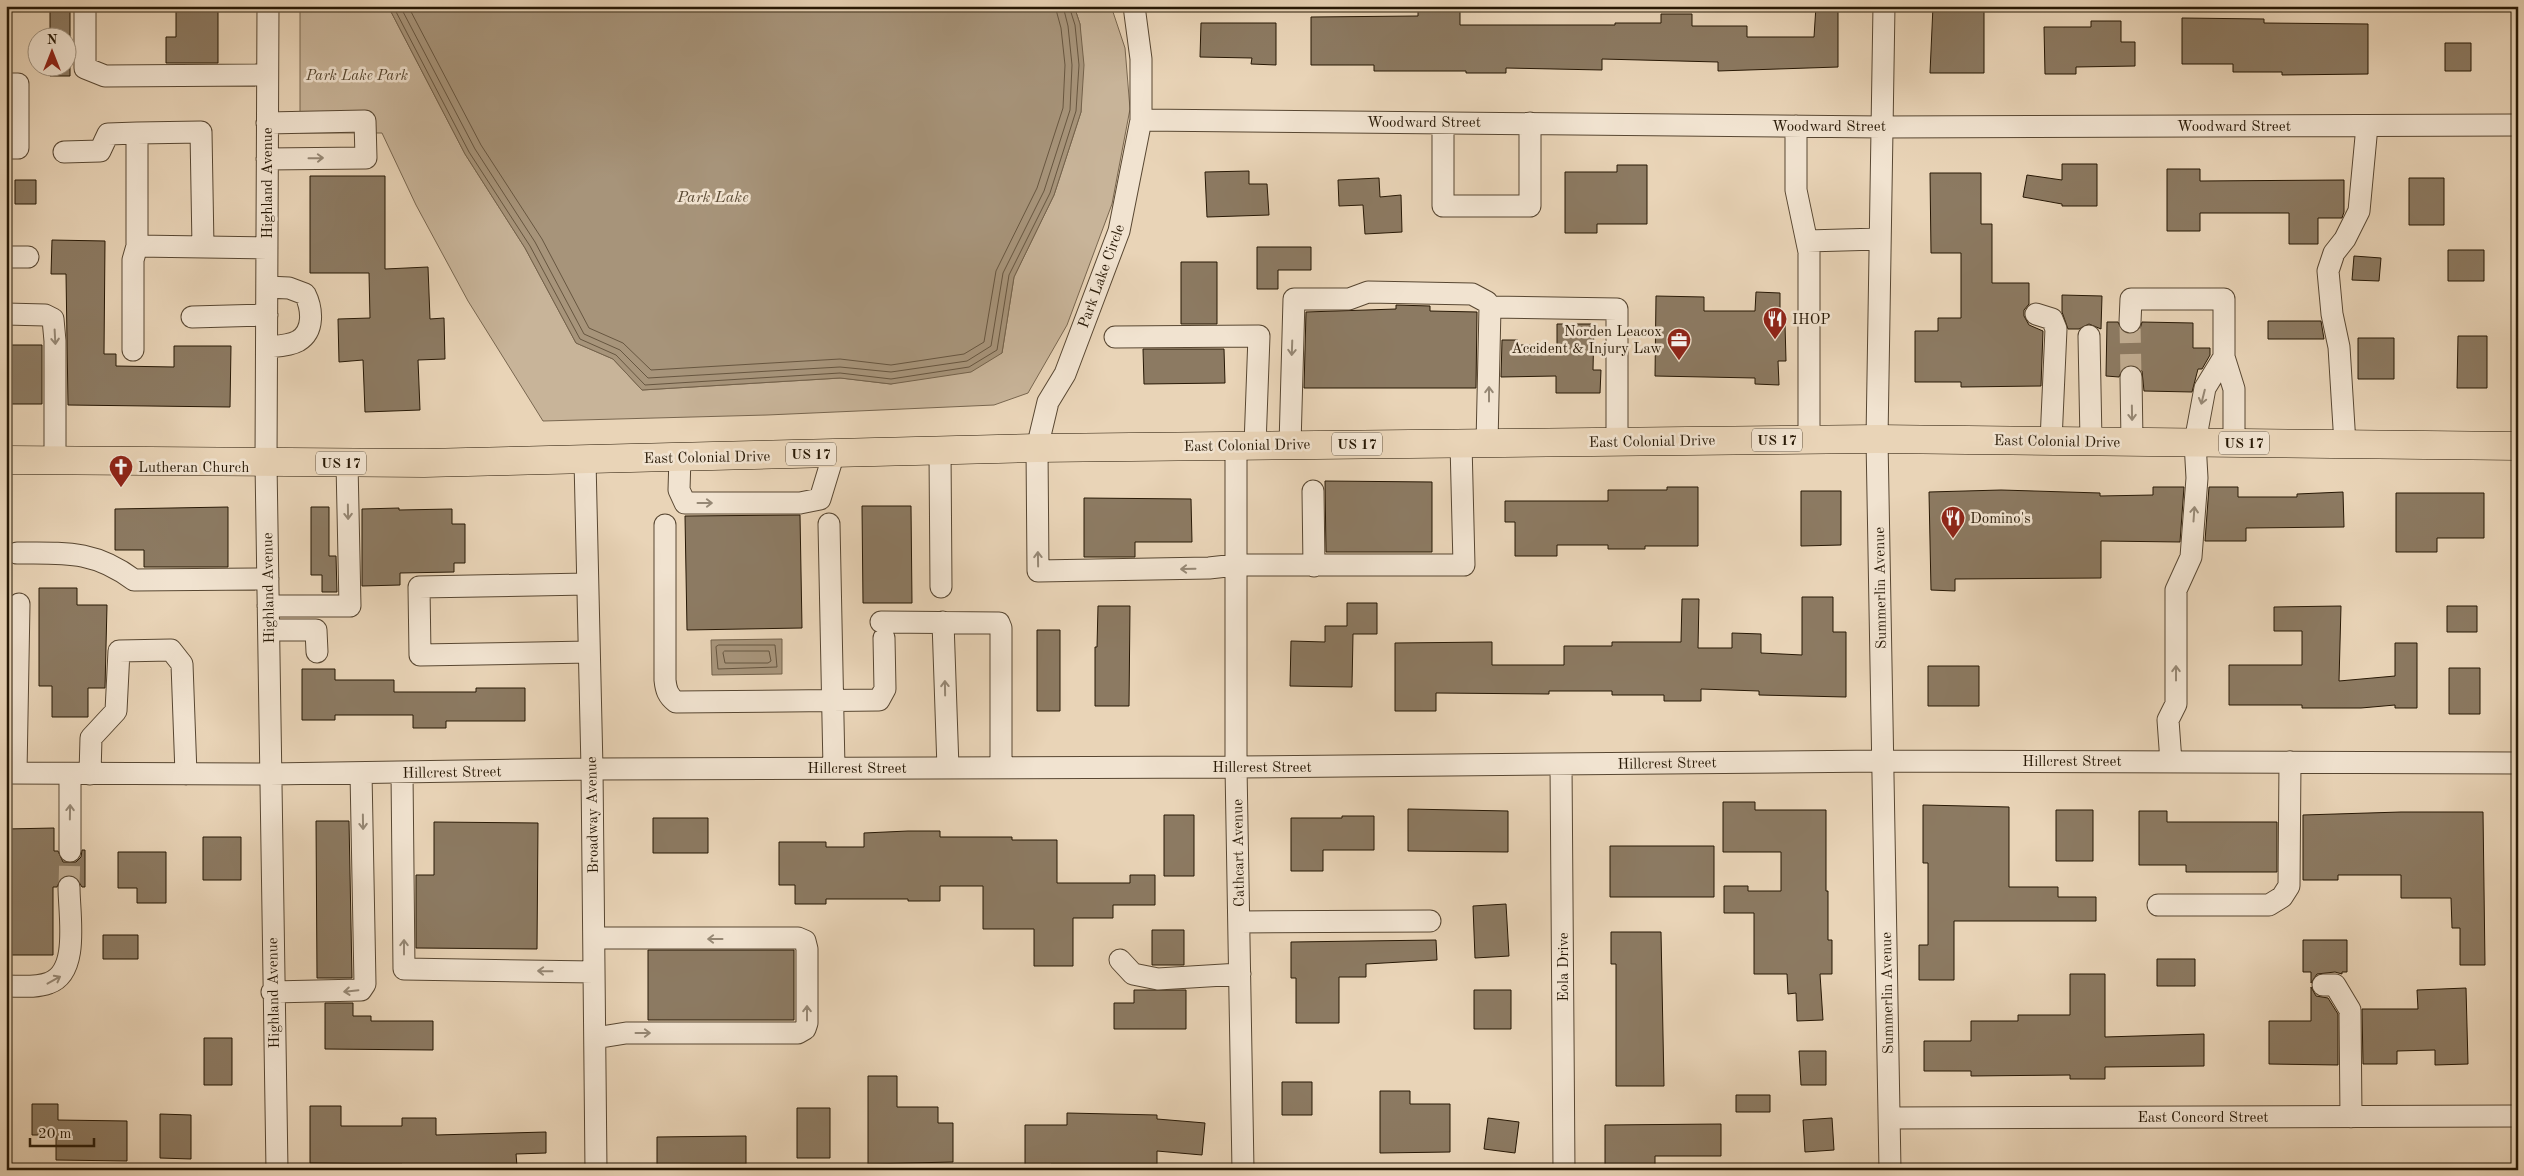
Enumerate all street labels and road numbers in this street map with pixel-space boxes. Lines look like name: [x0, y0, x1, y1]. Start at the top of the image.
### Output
street label: Woodward Street: [1367, 116, 1481, 131]
street label: Woodward Street: [1772, 120, 1886, 135]
street label: Woodward Street: [2177, 120, 2291, 135]
street label: Highland Avenue: [261, 127, 276, 239]
street label: Park Lake Circle: [1077, 223, 1128, 330]
road number: US 17: [1752, 428, 1802, 452]
road number: US 17: [1332, 432, 1382, 456]
road number: US 17: [2219, 432, 2269, 454]
street label: East Colonial Drive: [1589, 434, 1716, 451]
street label: East Colonial Drive: [1994, 434, 2120, 451]
street label: East Colonial Drive: [1184, 438, 1311, 455]
road number: US 17: [786, 442, 836, 466]
street label: East Colonial Drive: [644, 450, 771, 467]
road number: US 17: [316, 452, 366, 474]
street label: Summerlin Avenue: [1873, 527, 1890, 649]
street label: Highland Avenue: [261, 532, 278, 644]
street label: Hillcrest Street: [2022, 755, 2122, 770]
street label: Broadway Avenue: [585, 756, 602, 874]
street label: Hillcrest Street: [1617, 756, 1717, 773]
street label: Hillcrest Street: [1212, 761, 1312, 776]
street label: Hillcrest Street: [807, 762, 907, 777]
street label: Hillcrest Street: [402, 765, 502, 782]
street label: Cathcart Avenue: [1231, 799, 1248, 907]
street label: Eola Drive: [1557, 932, 1572, 1002]
street label: Summerlin Avenue: [1880, 932, 1897, 1054]
street label: Highland Avenue: [266, 937, 283, 1049]
street label: East Concord Street: [2137, 1111, 2269, 1126]

